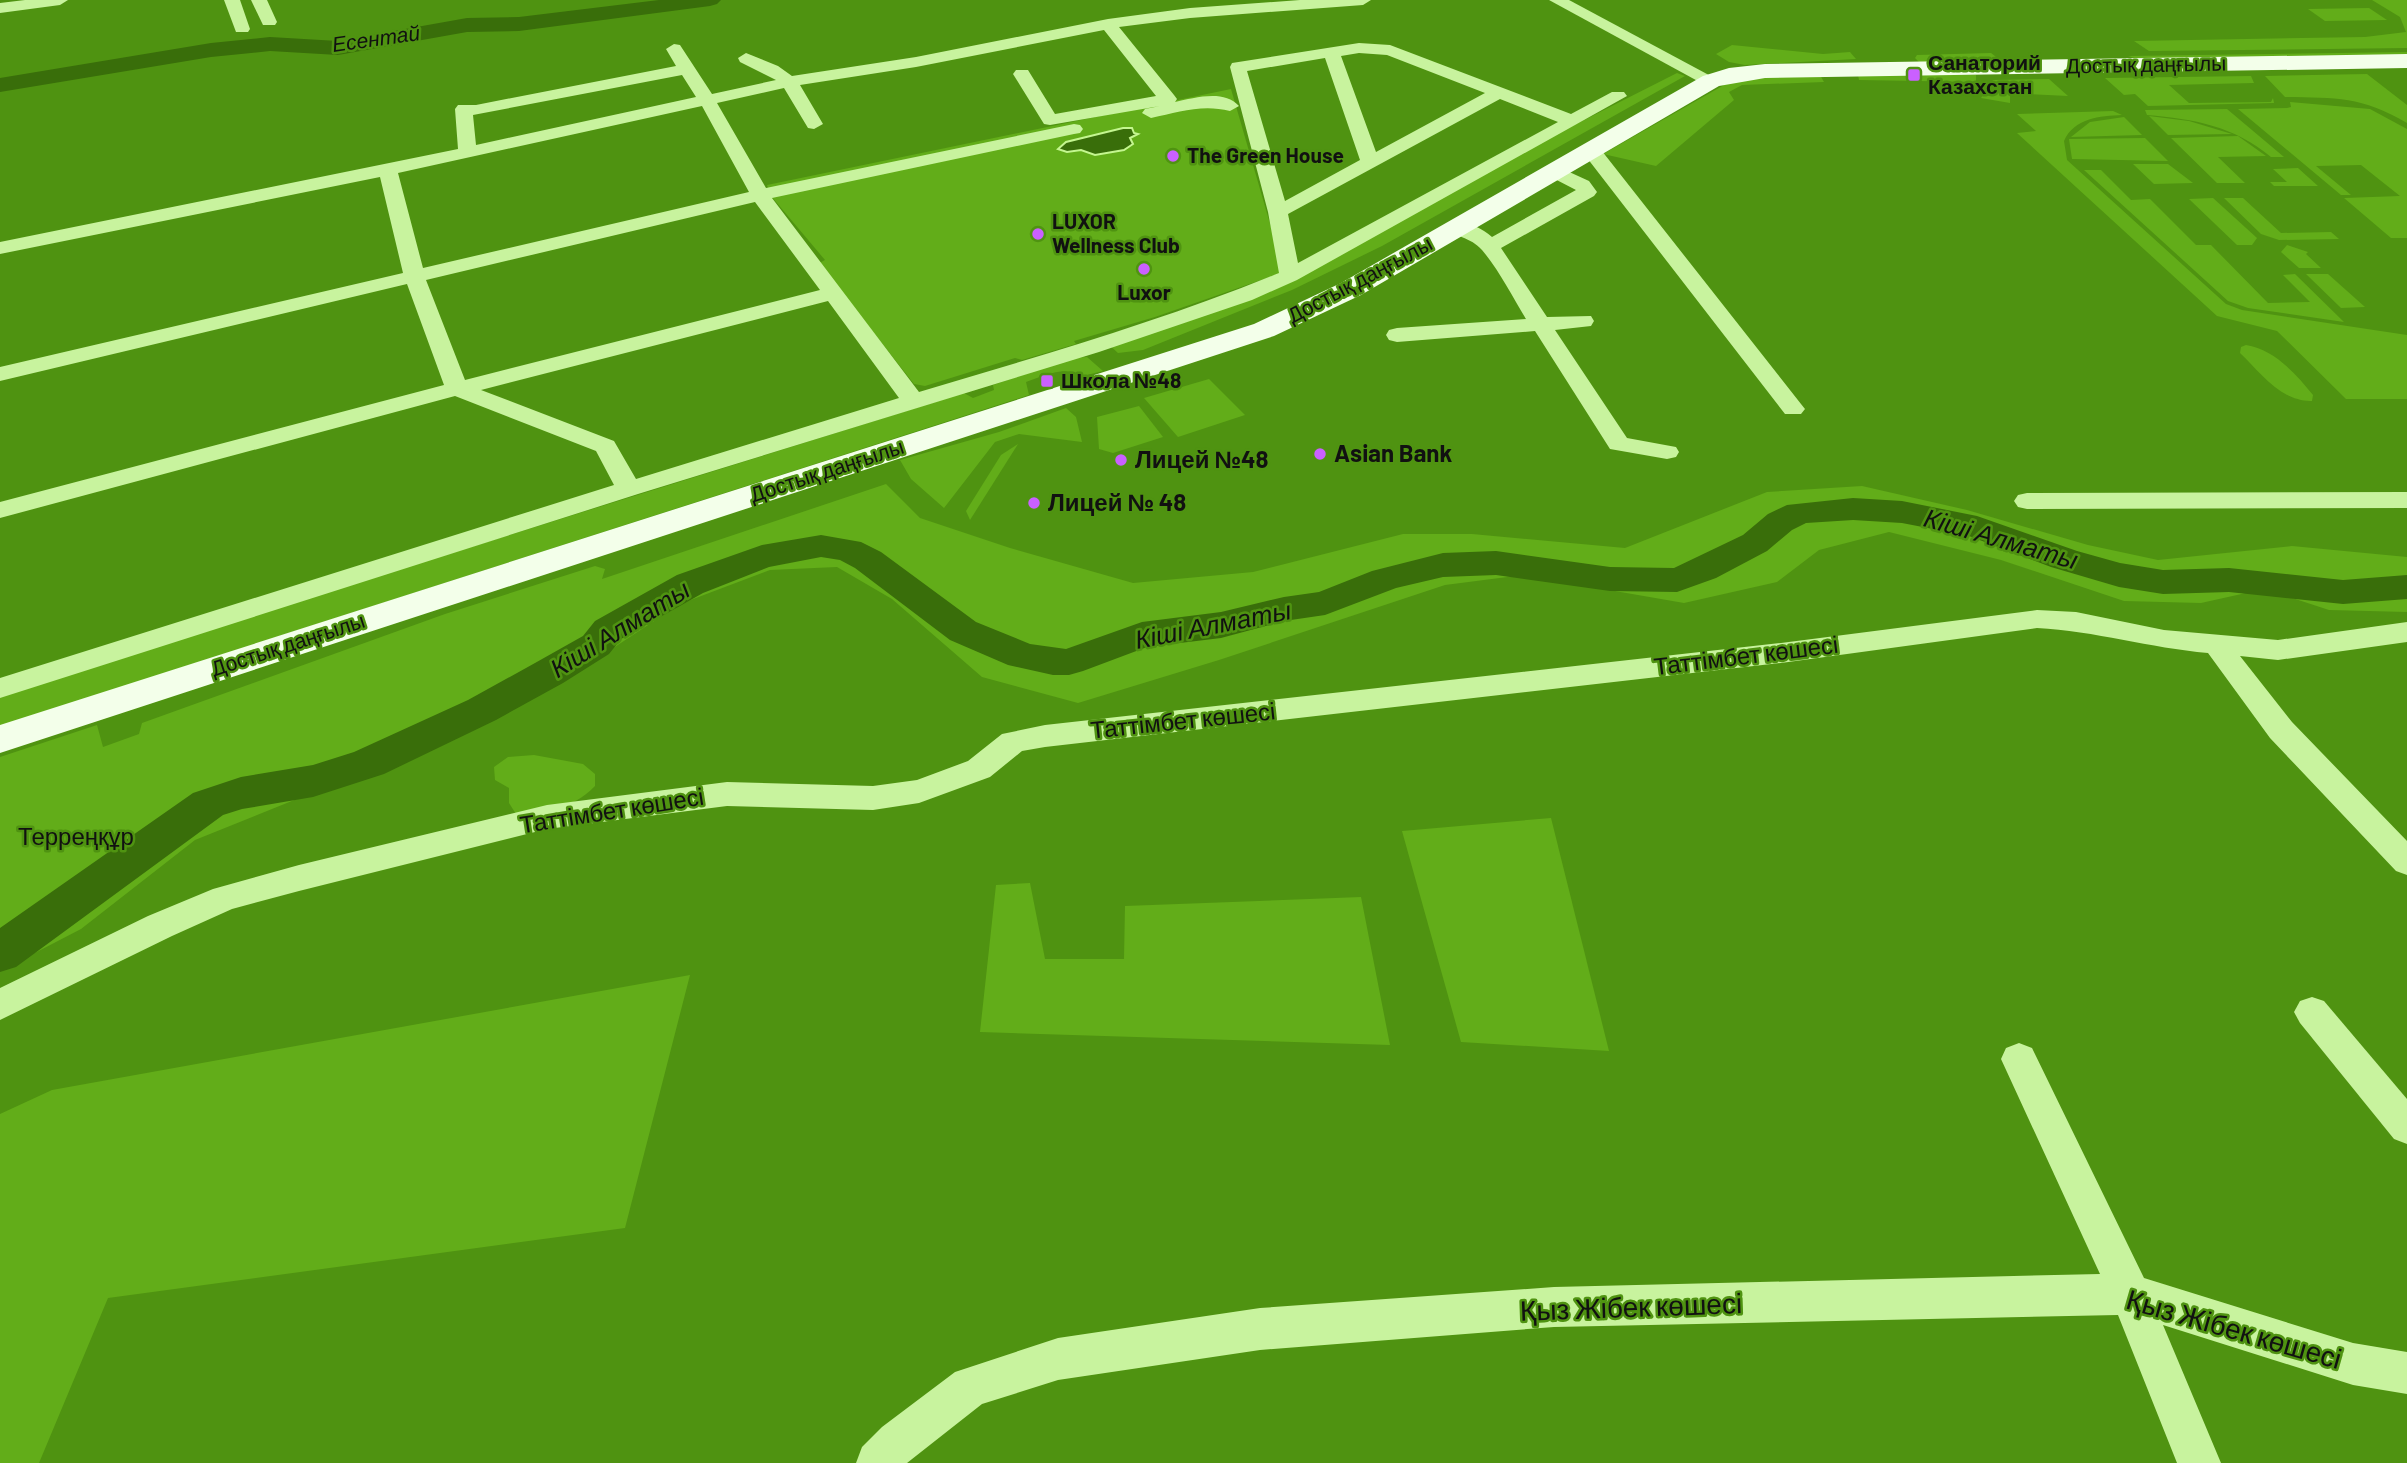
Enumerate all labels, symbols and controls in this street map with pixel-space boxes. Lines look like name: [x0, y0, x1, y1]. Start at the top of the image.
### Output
water label: Есентай: [330, 19, 422, 56]
place label: Санаторий Казахстан: [1928, 49, 2041, 98]
street label: Достық даңғылы: [2066, 50, 2226, 77]
marker: Санаторий Казахстан: [1906, 67, 1922, 83]
place label: The Green House: [1187, 142, 1344, 167]
marker: The Green House: [1165, 148, 1181, 164]
place label: LUXOR Wellness Club: [1052, 208, 1180, 257]
marker: LUXOR Wellness Club: [1030, 226, 1046, 242]
street label: Достық даңғылы: [1283, 230, 1436, 327]
marker: Luxor: [1136, 261, 1152, 277]
place label: Luxor: [1117, 279, 1171, 304]
place label: Школа №48: [1061, 367, 1181, 392]
marker: Школа №48: [1039, 373, 1055, 389]
street label: Достық даңғылы: [746, 433, 907, 506]
place label: Asian Bank: [1334, 438, 1452, 467]
place label: Лицей №48: [1135, 444, 1269, 473]
marker: Asian Bank: [1312, 446, 1328, 462]
marker: Лицей №48: [1113, 452, 1129, 468]
place label: Лицей № 48: [1048, 487, 1186, 516]
marker: Лицей № 48: [1026, 495, 1042, 511]
water label: Кіші Алматы: [1921, 501, 2082, 574]
water label: Кіші Алматы: [544, 573, 695, 683]
water label: Кіші Алматы: [1132, 593, 1294, 654]
street label: Достық даңғылы: [207, 607, 368, 680]
street label: Таттімбет көшесі: [1652, 629, 1840, 680]
street label: Таттімбет көшесі: [1089, 695, 1277, 744]
street label: Таттімбет көшесі: [518, 781, 706, 838]
park label: Терреңқұр: [18, 821, 134, 850]
street label: Қыз Жібек көшесі: [2123, 1281, 2346, 1375]
street label: Қыз Жібек көшесі: [1519, 1285, 1743, 1327]

